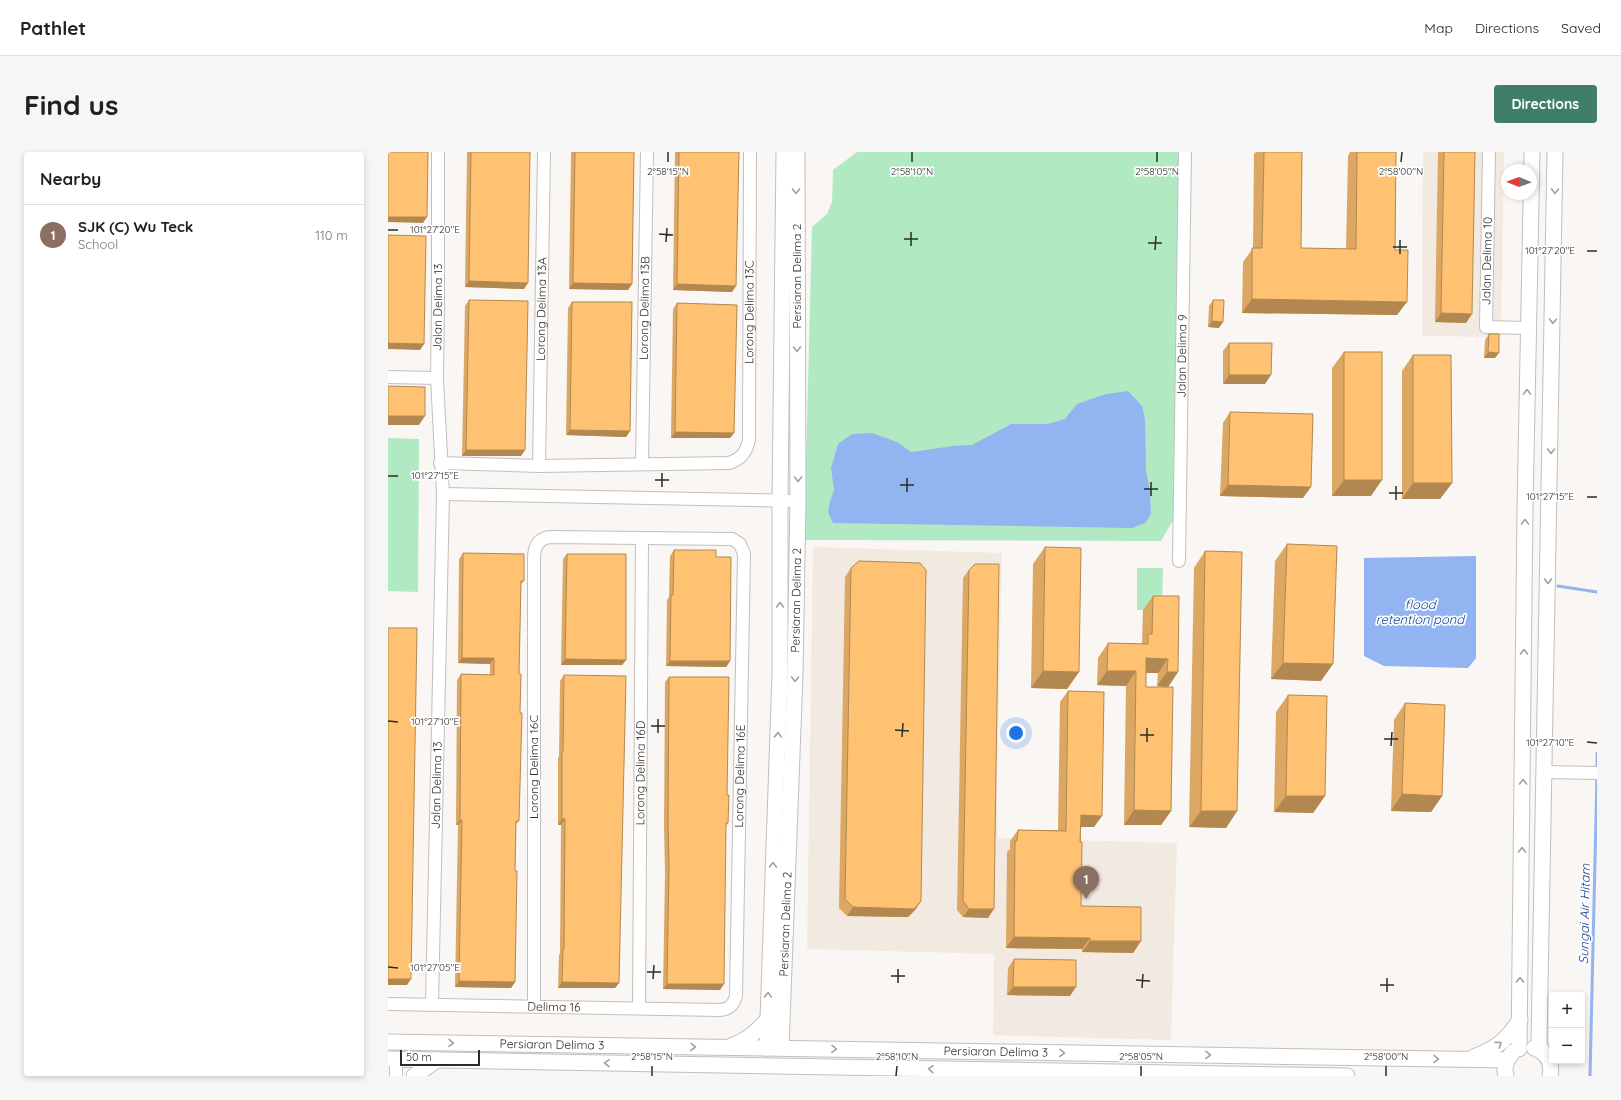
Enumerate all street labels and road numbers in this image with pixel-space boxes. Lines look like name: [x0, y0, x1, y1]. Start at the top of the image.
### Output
street label: Jalan Delima 10: [1478, 217, 1495, 305]
street label: Persiaran Delima 2: [789, 223, 804, 328]
street label: Lorong Delima 13B: [636, 256, 652, 360]
street label: Lorong Delima 13A: [533, 257, 549, 361]
street label: Lorong Delima 13C: [741, 260, 757, 364]
street label: Jalan Delima 13: [429, 264, 445, 351]
street label: Jalan Delima 9: [1173, 314, 1190, 398]
street label: Persiaran Delima 2: [787, 547, 804, 653]
street label: Lorong Delima 16C: [526, 715, 541, 819]
street label: Lorong Delima 16D: [632, 720, 648, 826]
street label: Lorong Delima 16E: [731, 724, 748, 828]
street label: Jalan Delima 13: [428, 741, 445, 829]
street label: Persiaran Delima 2: [776, 871, 795, 977]
street label: Delima 16: [527, 999, 581, 1014]
street label: Persiaran Delima 3: [500, 1036, 604, 1052]
street label: Persiaran Delima 3: [944, 1043, 1048, 1060]

